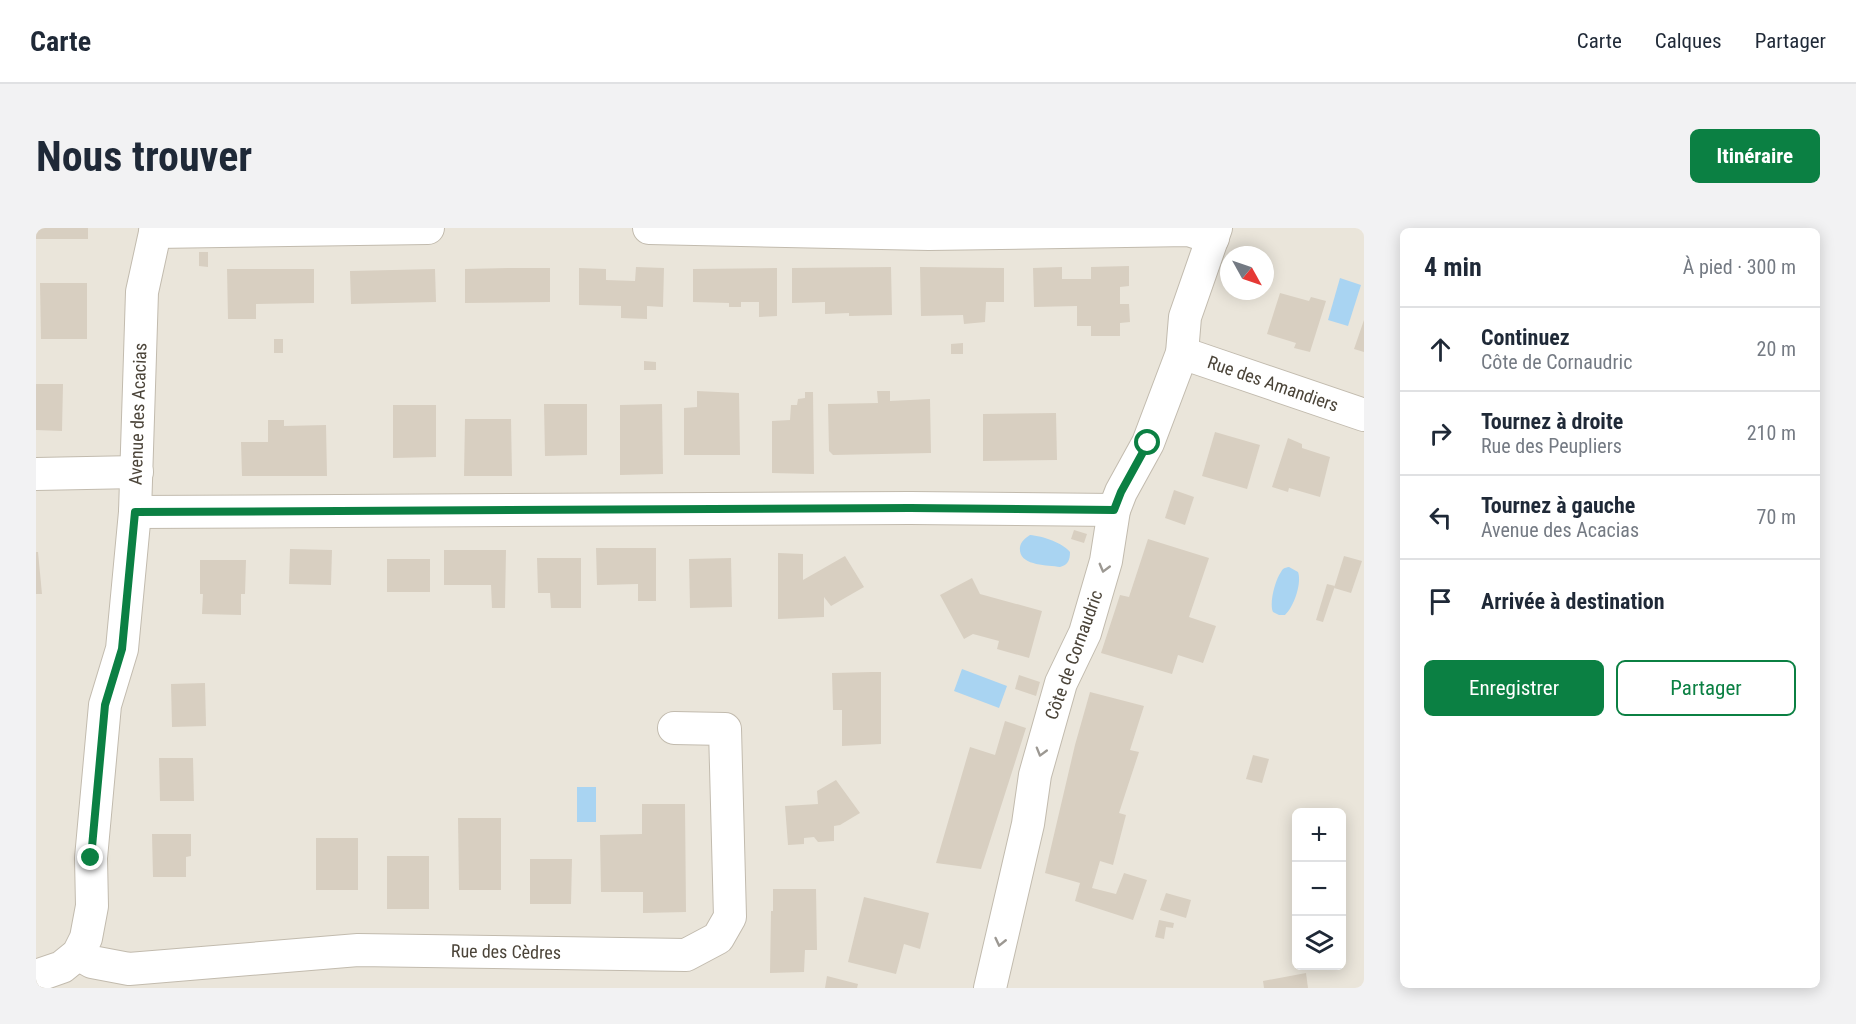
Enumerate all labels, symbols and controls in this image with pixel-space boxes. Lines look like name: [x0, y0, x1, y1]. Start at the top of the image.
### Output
text: Carte: [30, 25, 91, 58]
text: Carte: [1577, 29, 1622, 53]
text: Calques: [1655, 29, 1722, 53]
text: Partager: [1755, 29, 1826, 53]
button: Itinéraire: [1690, 129, 1820, 183]
text: Nous trouver: [36, 132, 252, 181]
north arrow: [1220, 246, 1274, 300]
text: 4 min: [1424, 252, 1482, 282]
text: À pied · 300 m: [1683, 255, 1796, 279]
text: Continuez: [1481, 325, 1570, 350]
icon: ahead: [1424, 333, 1457, 366]
text: 20 m: [1757, 337, 1796, 361]
street label: Avenue des Acacias: [125, 343, 150, 485]
text: Côte de Cornaudric: [1481, 350, 1632, 374]
street label: Rue des Amandiers: [1205, 351, 1341, 416]
text: Tournez à droite: [1481, 409, 1623, 434]
icon: right: [1424, 417, 1457, 450]
text: 210 m: [1747, 421, 1796, 445]
route start: [1134, 429, 1160, 455]
text: Rue des Peupliers: [1481, 434, 1622, 458]
text: Tournez à gauche: [1481, 493, 1635, 518]
icon: left: [1424, 501, 1457, 534]
text: 70 m: [1757, 505, 1796, 529]
text: Avenue des Acacias: [1481, 518, 1639, 542]
one-way arrow: [1099, 562, 1111, 573]
icon: arrive: [1424, 585, 1457, 618]
street label: Côte de Cornaudric: [1040, 587, 1107, 722]
text: Arrivée à destination: [1481, 589, 1665, 614]
button: Enregistrer: [1424, 660, 1604, 716]
button: Partager: [1616, 660, 1796, 716]
one-way arrow: [1036, 746, 1048, 757]
map controls: [1292, 808, 1346, 970]
button: +: [1292, 808, 1346, 862]
route end: [77, 844, 103, 870]
button: −: [1292, 862, 1346, 916]
button: layers: [1292, 916, 1346, 970]
one-way arrow: [995, 937, 1008, 947]
street label: Rue des Cèdres: [451, 940, 561, 963]

